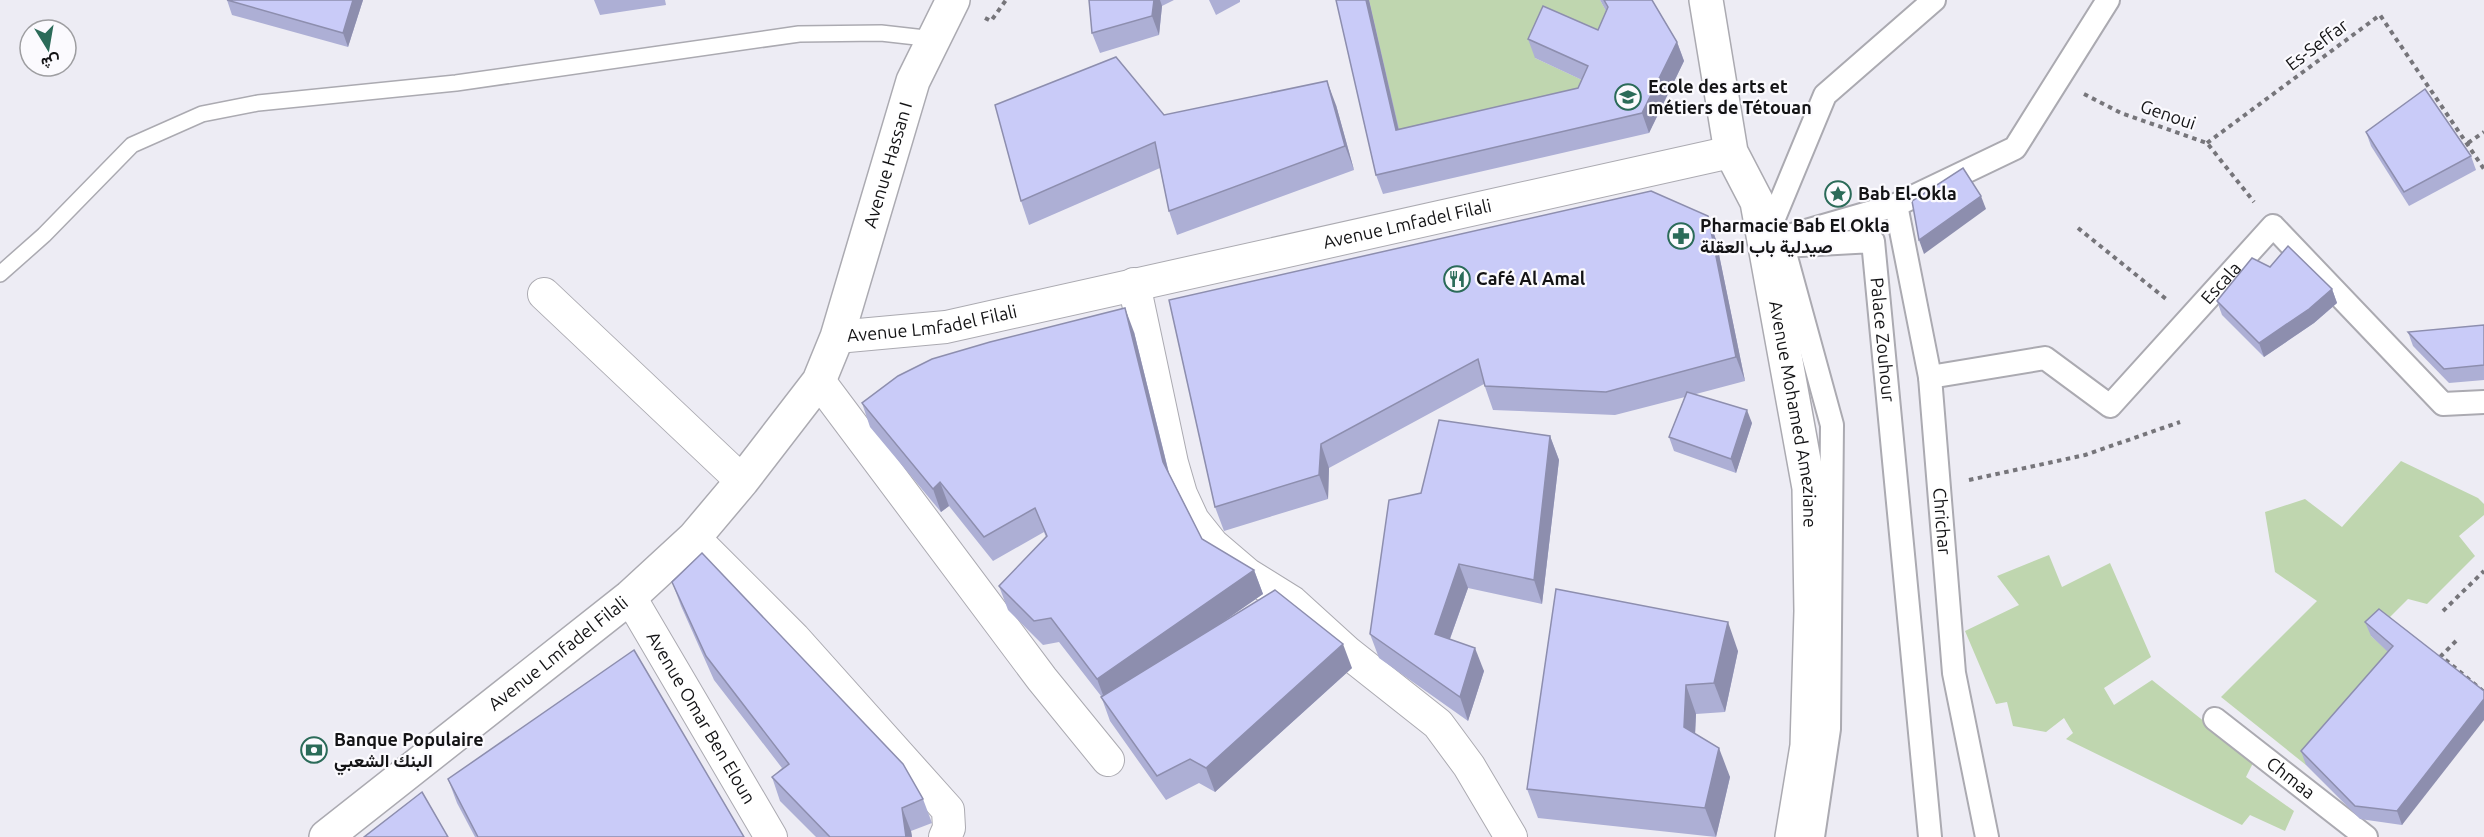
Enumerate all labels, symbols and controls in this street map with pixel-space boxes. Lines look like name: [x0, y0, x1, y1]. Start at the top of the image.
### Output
street label: Es-Seffar: [2282, 14, 2351, 74]
north arrow: [18, 18, 78, 78]
text: ش: [40, 51, 62, 73]
place label: Ecole des arts et métiers de Tétouan: [1648, 76, 1812, 117]
school or university icon: Ecole des arts et métiers de Tétouan: [1613, 82, 1643, 112]
street label: Genoui: [2138, 95, 2199, 133]
street label: Avenue Hassan I: [859, 99, 915, 230]
place icon: Bab El-Okla: [1823, 179, 1853, 209]
place label: Bab El-Okla: [1858, 183, 1957, 203]
street label: Avenue Lmfadel Filali: [1321, 195, 1493, 252]
place label: Pharmacie Bab El Okla صيدلية باب العقلة: [1700, 215, 1890, 258]
pharmacy icon: Pharmacie Bab El Okla صيدلية باب العقلة: [1666, 221, 1696, 251]
street label: Escala: [2196, 257, 2244, 308]
restaurant icon: Café Al Amal: [1442, 264, 1472, 294]
place label: Café Al Amal: [1476, 268, 1586, 288]
street label: Palace Zouhour: [1868, 276, 1899, 403]
street label: Avenue Mohamed Ameziane: [1766, 299, 1821, 528]
street label: Avenue Lmfadel Filali: [846, 300, 1019, 345]
street label: Chrichar: [1930, 487, 1955, 556]
street label: Avenue Lmfadel Filali: [484, 592, 631, 714]
street label: Avenue Omar Ben Eloun: [643, 628, 760, 807]
place label: Banque Populaire البنك الشعبي: [334, 729, 484, 776]
bank icon: Banque Populaire البنك الشعبي: [299, 735, 329, 765]
street label: Chmaa: [2263, 752, 2319, 802]

